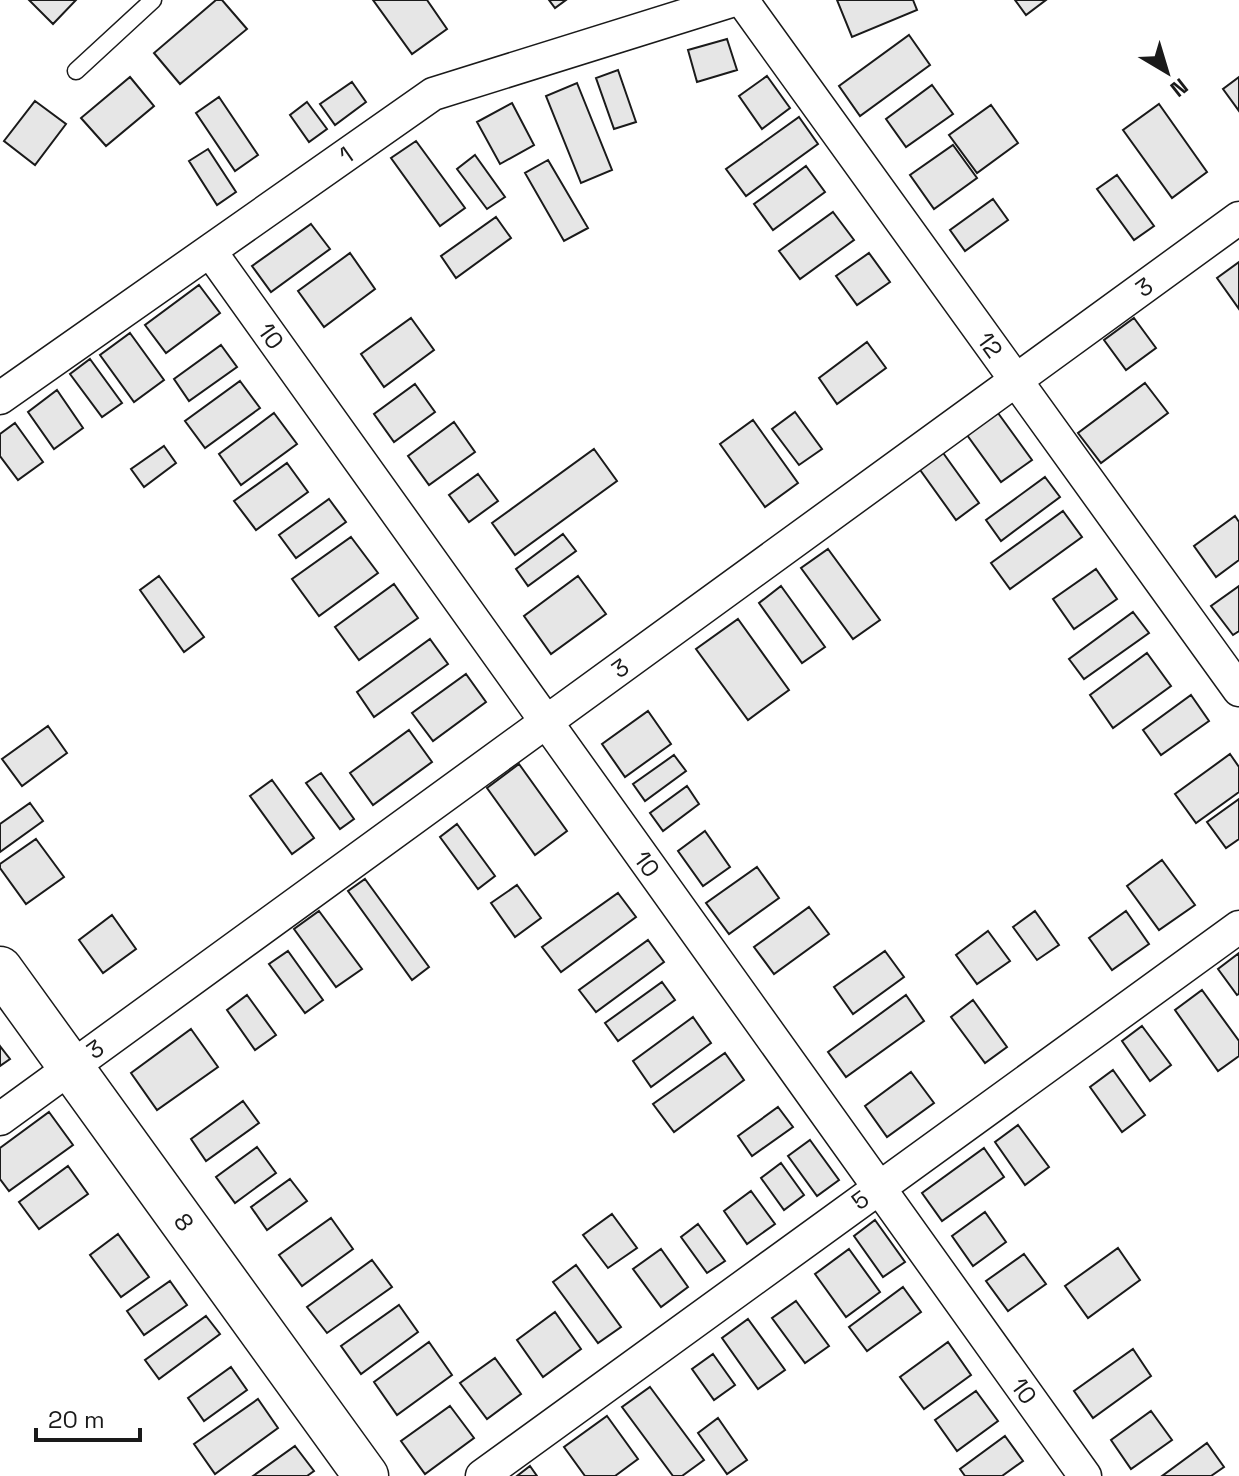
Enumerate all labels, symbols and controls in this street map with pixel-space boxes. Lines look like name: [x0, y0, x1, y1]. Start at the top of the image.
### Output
north arrow: [1127, 32, 1207, 112]
text: N: [1165, 72, 1194, 103]
street label: 1: [333, 139, 359, 171]
street label: 3: [1129, 270, 1159, 304]
street label: 10: [251, 317, 291, 355]
street label: 12: [970, 326, 1010, 364]
street label: 3: [605, 651, 635, 685]
street label: 10: [627, 845, 667, 883]
street label: 3: [80, 1032, 110, 1066]
street label: 5: [845, 1183, 875, 1217]
street label: 8: [167, 1207, 201, 1237]
street label: 10: [1004, 1372, 1044, 1410]
scale bar: [36, 1392, 140, 1442]
text: 20 m: [48, 1404, 105, 1435]

